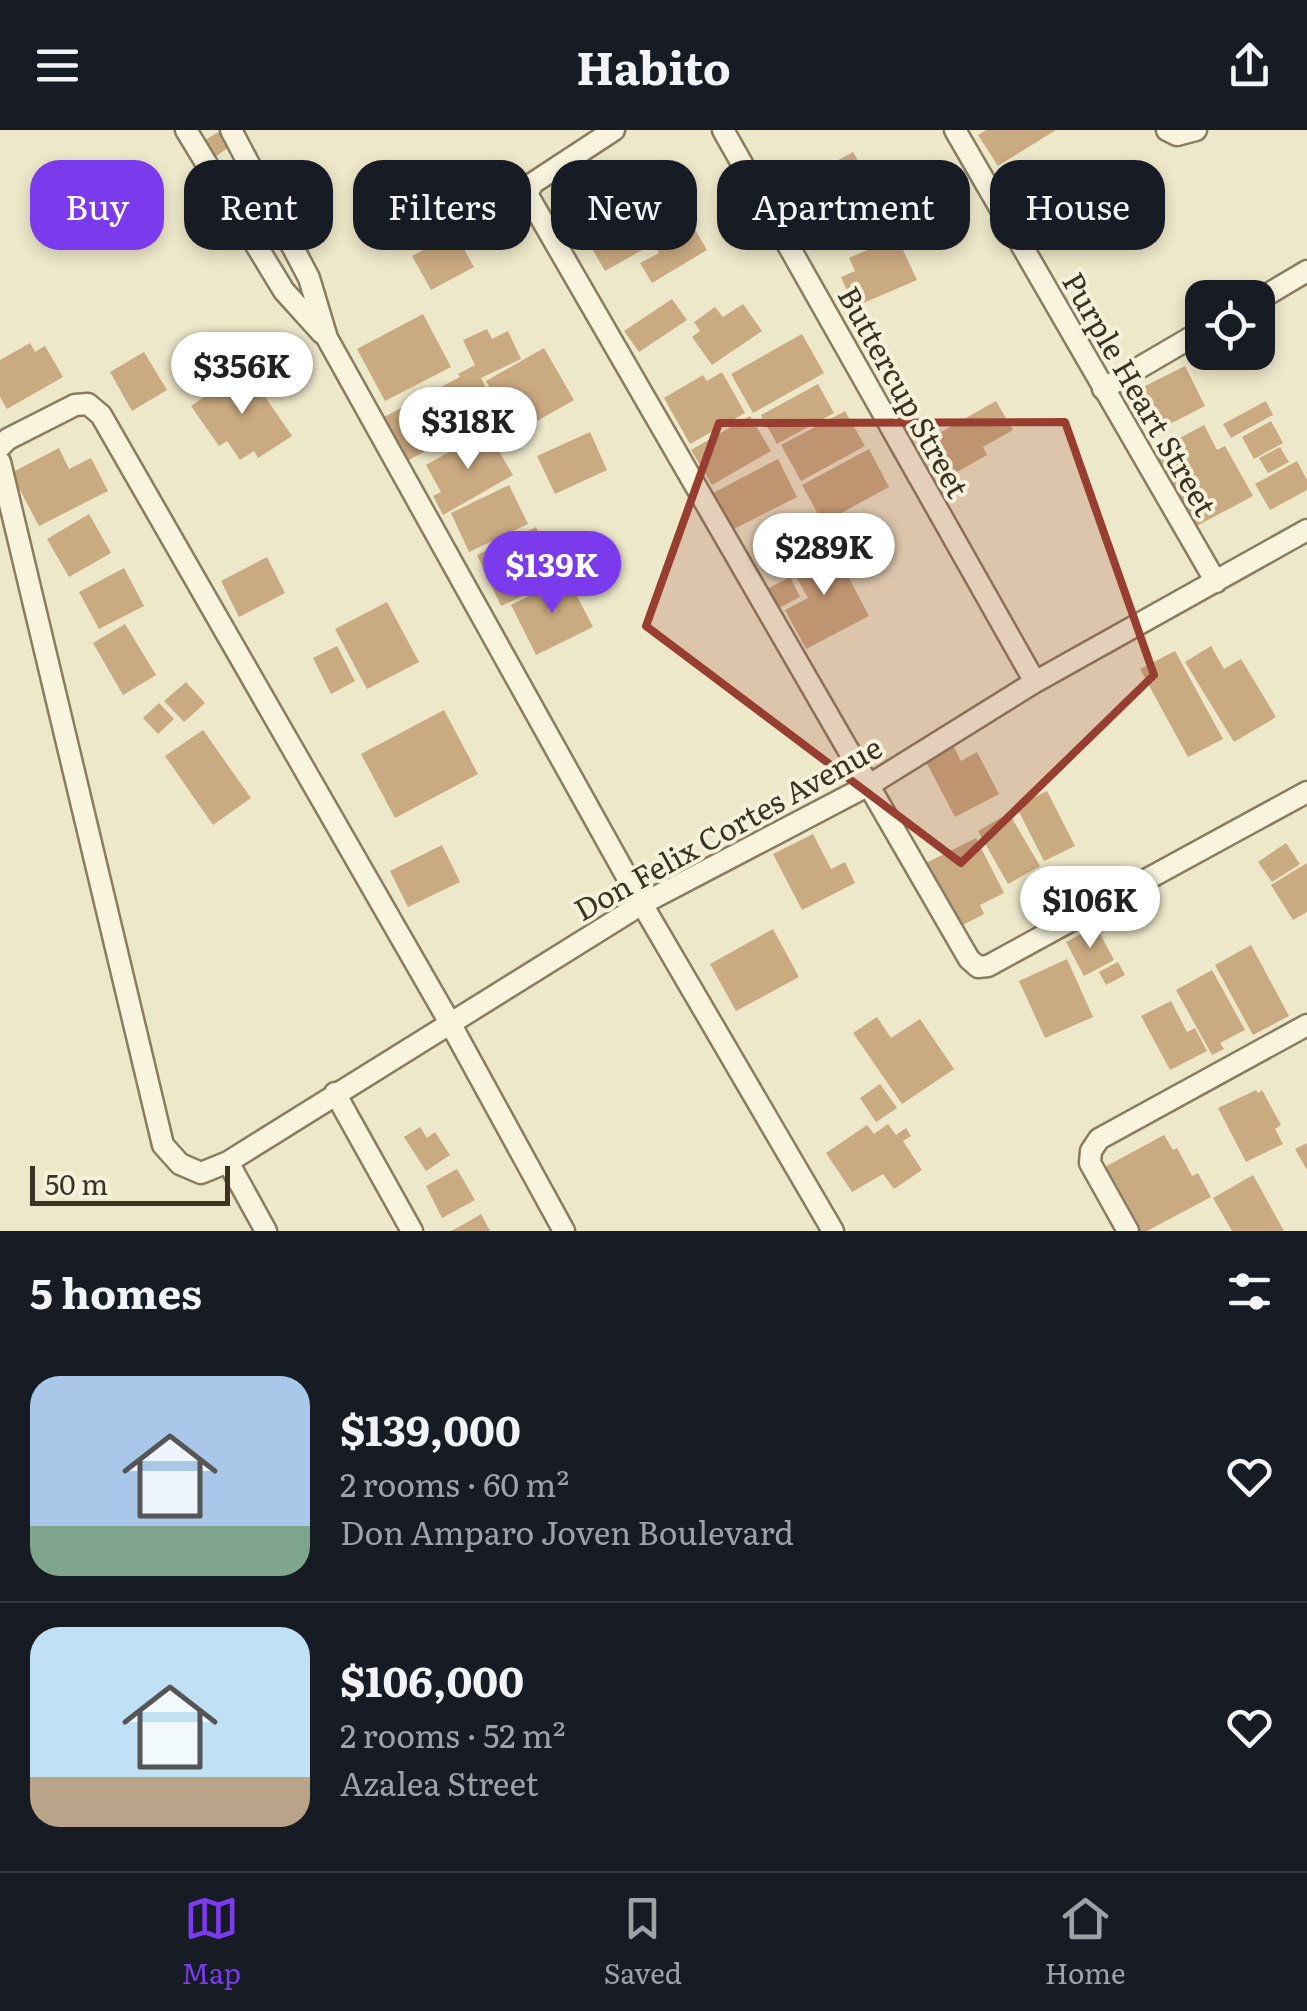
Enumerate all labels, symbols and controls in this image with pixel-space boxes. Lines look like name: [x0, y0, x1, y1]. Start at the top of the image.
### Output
text: Habito: [576, 32, 731, 99]
icon: menu: [30, 38, 85, 93]
icon: share: [1222, 38, 1277, 93]
chip: Buy: [30, 160, 164, 250]
chip: Rent: [184, 160, 333, 250]
chip: Filters: [353, 160, 531, 250]
chip: New: [551, 160, 697, 250]
chip: Apartment: [717, 160, 970, 250]
chip: House: [990, 160, 1165, 250]
street label: Purple Heart Street: [1053, 263, 1229, 523]
street label: Buttercup Street: [829, 277, 981, 505]
map controls: [1185, 280, 1275, 370]
button: locate: [1185, 280, 1275, 370]
pin: $356K: [172, 332, 312, 417]
text: $356K: [193, 340, 291, 388]
pin: $318K: [398, 387, 538, 472]
text: $318K: [421, 395, 515, 443]
pin: $289K: [754, 513, 894, 598]
text: $289K: [775, 521, 873, 569]
pin: $139K: [482, 531, 622, 616]
text: $139K: [505, 539, 599, 587]
street label: Don Felix Cortes Avenue: [565, 724, 889, 930]
pin: $106K: [1020, 866, 1160, 951]
text: $106K: [1042, 874, 1138, 922]
scale bar: [30, 1161, 230, 1206]
text: 50 m: [45, 1162, 108, 1204]
text: 5 homes: [30, 1260, 202, 1322]
icon: filters: [1222, 1264, 1277, 1319]
text: $139,000: [340, 1397, 521, 1459]
icon: home: [110, 1416, 230, 1536]
icon: heart: [1222, 1449, 1277, 1504]
text: 2 rooms · 60 m²: [340, 1459, 569, 1507]
text: Don Amparo Joven Boulevard: [340, 1507, 794, 1555]
text: $106,000: [340, 1648, 524, 1710]
icon: home: [110, 1667, 230, 1787]
icon: heart: [1222, 1700, 1277, 1755]
text: 2 rooms · 52 m²: [340, 1710, 566, 1758]
text: Azalea Street: [340, 1758, 539, 1806]
tab: Map: [181, 1891, 241, 1993]
tab: Saved: [604, 1891, 682, 1993]
tab: Home: [1045, 1891, 1126, 1993]

